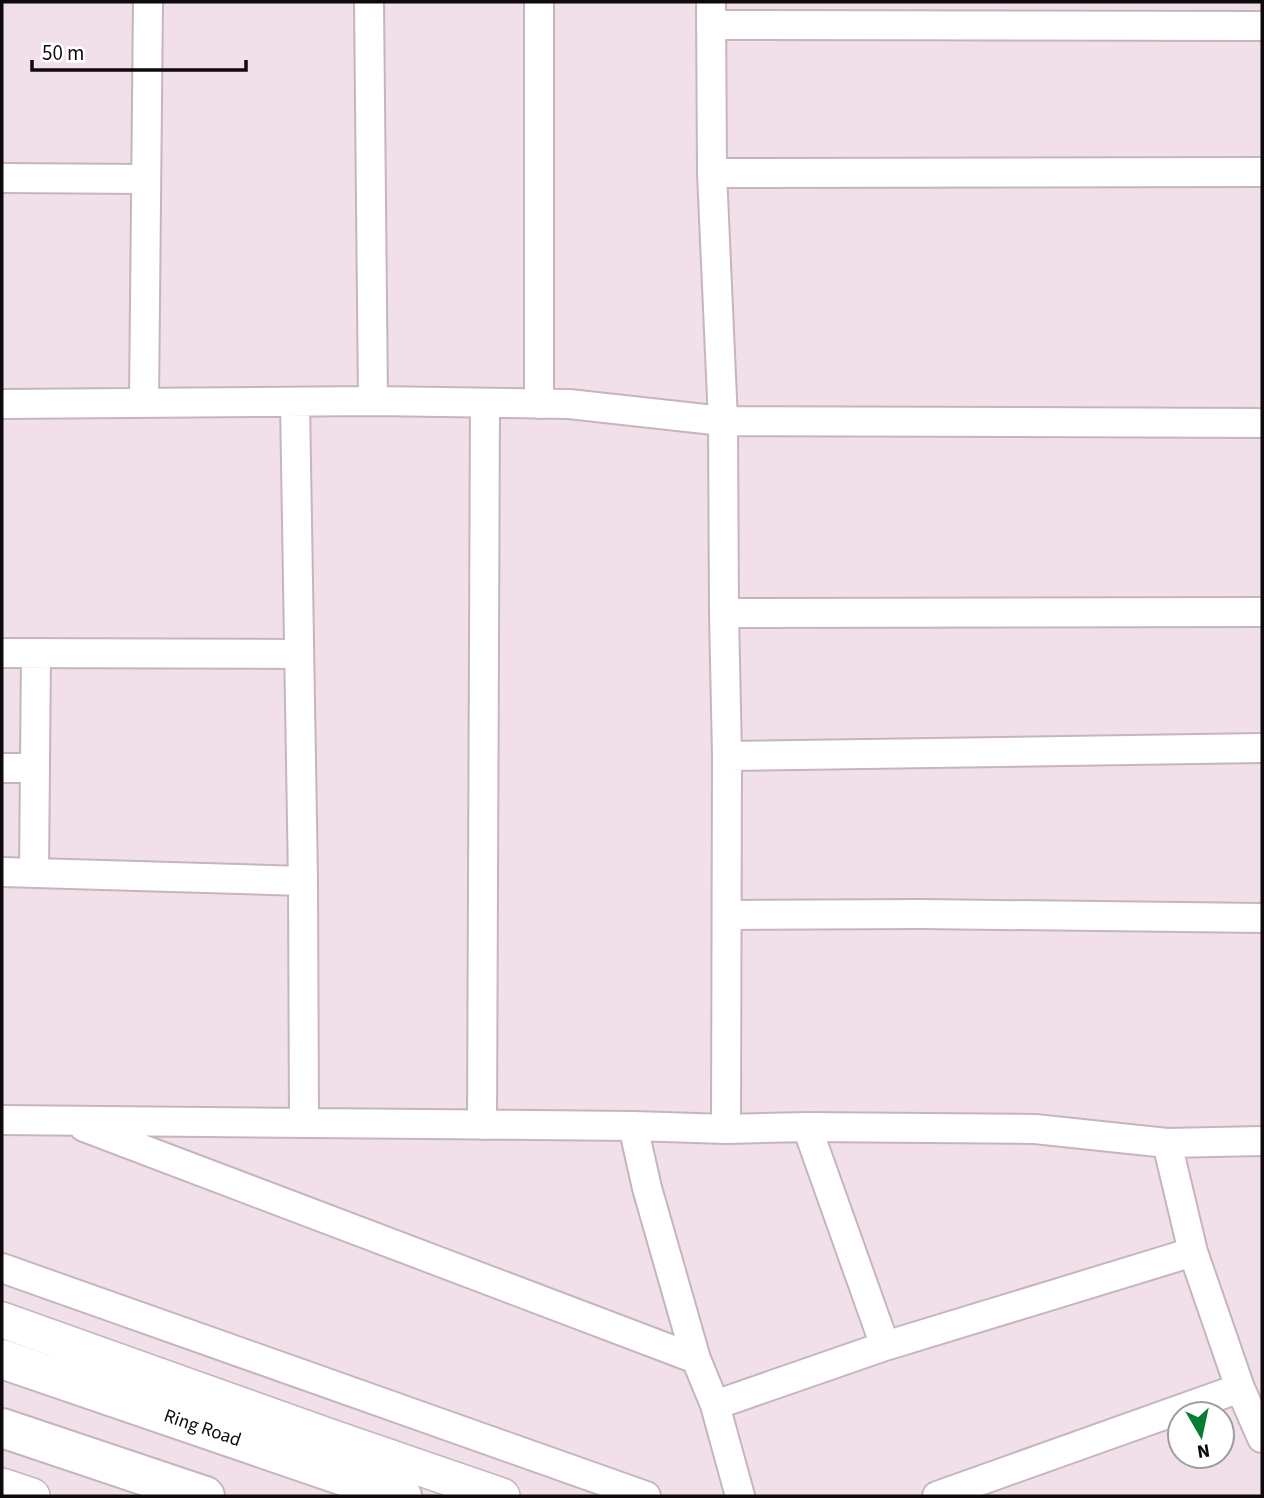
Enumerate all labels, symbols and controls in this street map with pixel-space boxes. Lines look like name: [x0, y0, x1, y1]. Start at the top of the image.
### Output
scale bar: [32, 28, 245, 72]
text: 50 m: [42, 38, 84, 68]
north arrow: [1166, 1400, 1236, 1470]
street label: Ring Road: [160, 1402, 245, 1453]
text: N: [1195, 1436, 1212, 1465]

